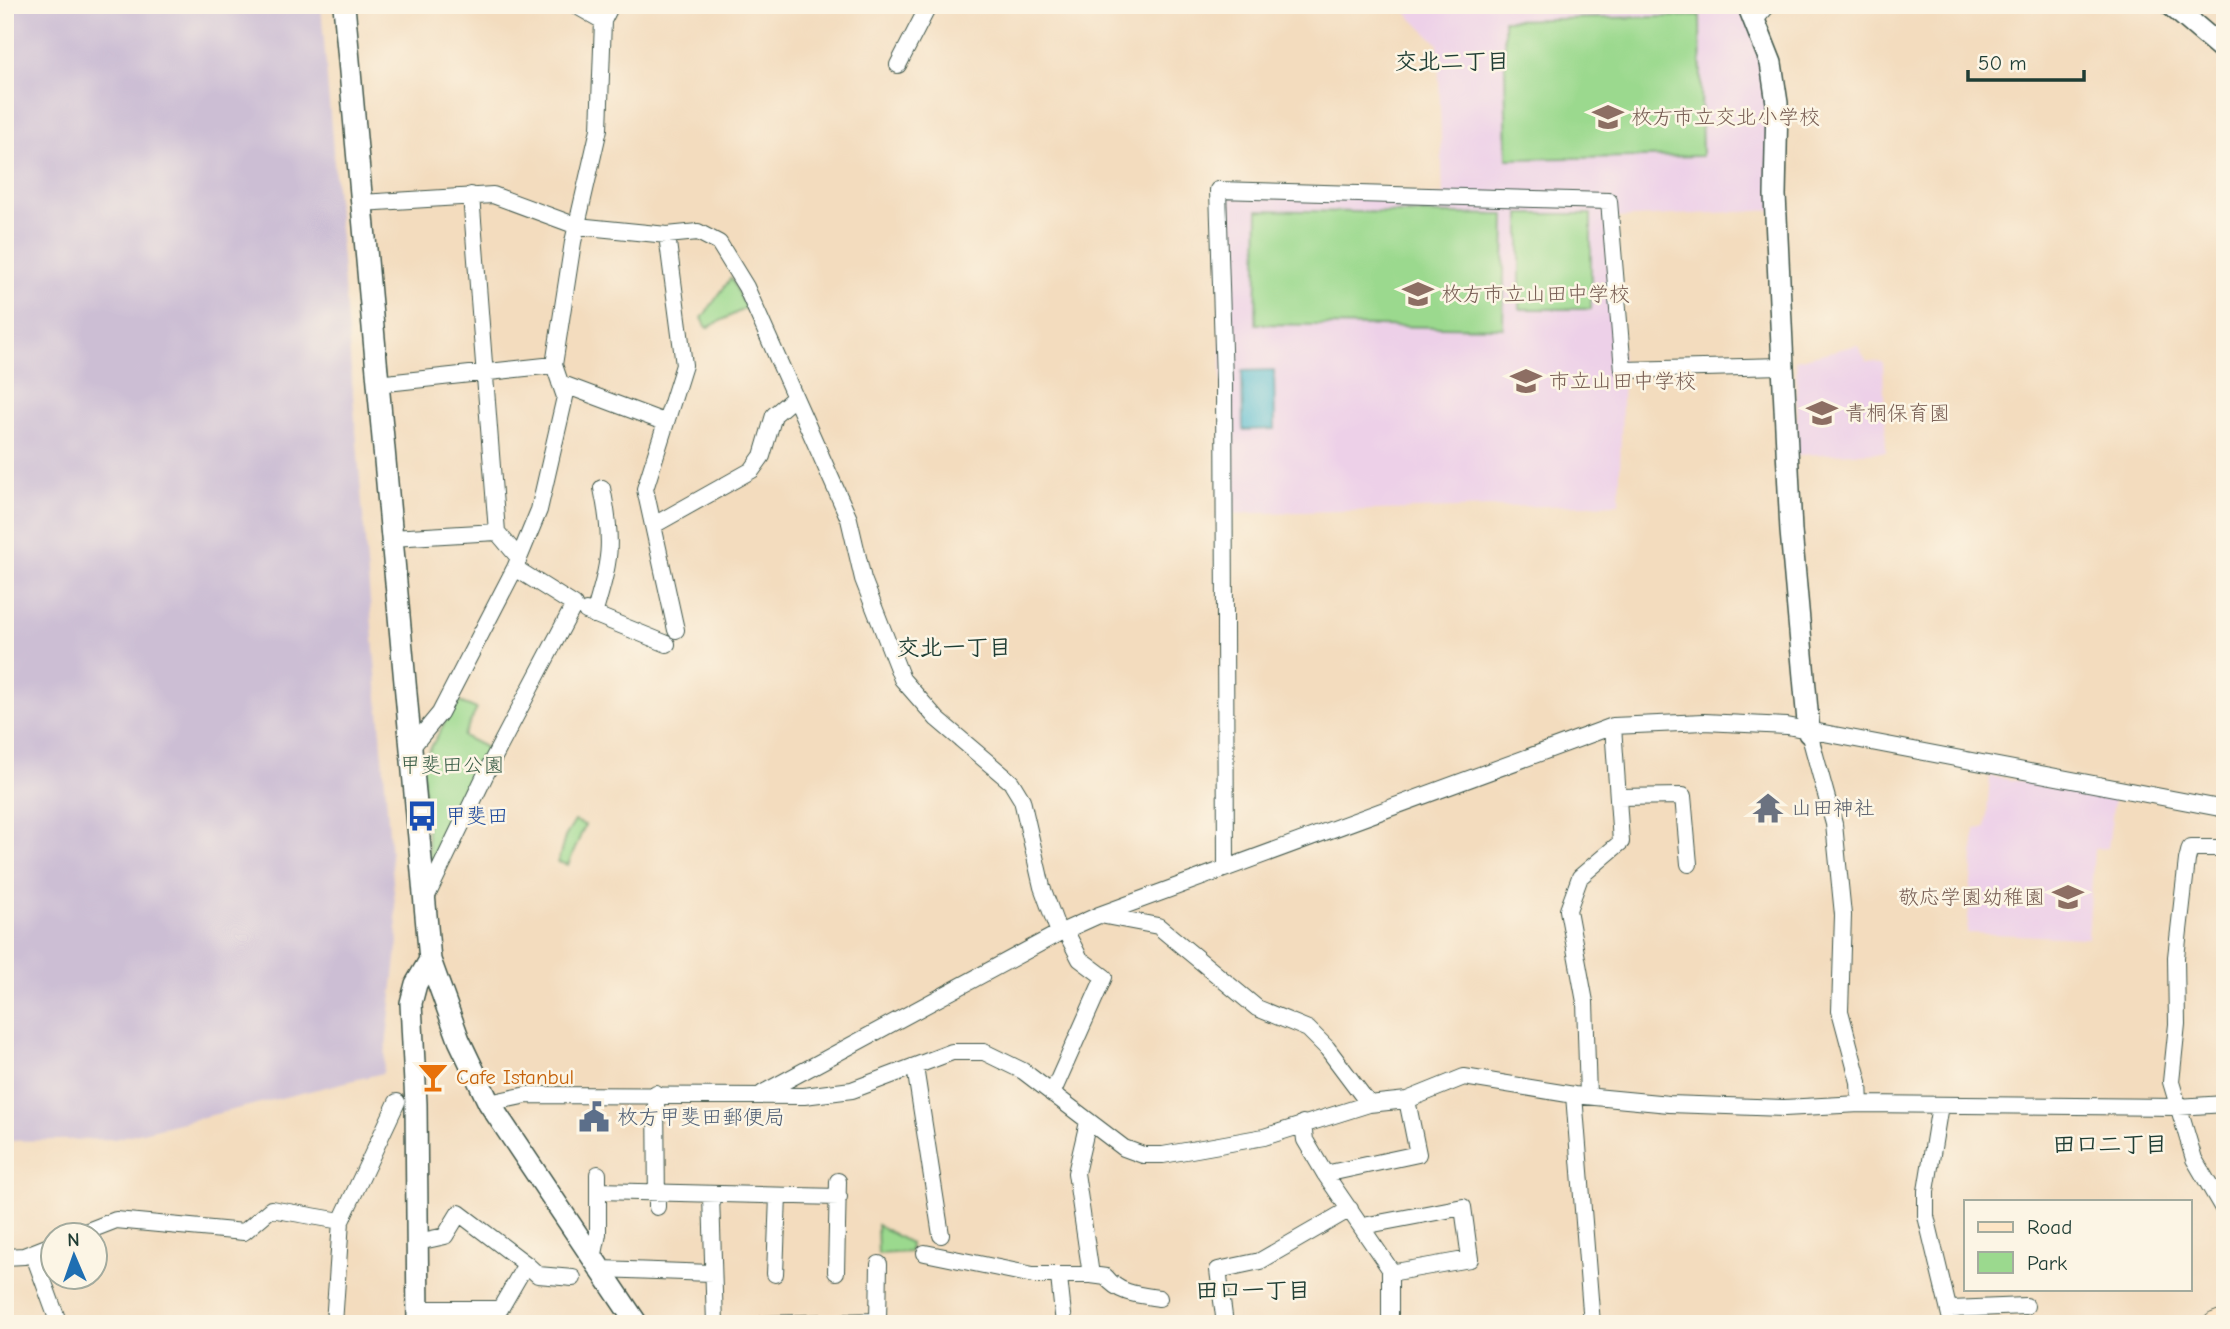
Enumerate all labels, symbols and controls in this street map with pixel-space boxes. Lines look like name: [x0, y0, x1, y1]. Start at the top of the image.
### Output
scale bar: [1968, 38, 2083, 82]
district label: 交北二丁目: [1395, 48, 1510, 75]
text: 50 m: [1978, 51, 2027, 75]
school or university icon: 枚方市立交北小学校: [1591, 100, 1625, 134]
place label: 枚方市立交北小学校: [1631, 105, 1820, 129]
school or university icon: 枚方市立山田中学校: [1401, 277, 1435, 311]
place label: 枚方市立山田中学校: [1441, 282, 1630, 306]
school or university icon: 市立山田中学校: [1509, 364, 1543, 398]
place label: 市立山田中学校: [1549, 369, 1696, 393]
school or university icon: 青桐保育園: [1805, 396, 1839, 430]
place label: 青桐保育園: [1845, 401, 1950, 425]
district label: 交北一丁目: [897, 634, 1012, 661]
park label: 甲斐田公園: [400, 753, 505, 777]
temple icon: 山田神社: [1751, 791, 1785, 825]
place label: 山田神社: [1791, 796, 1875, 820]
bus stop icon: 甲斐田: [405, 799, 439, 833]
place label: 甲斐田: [445, 804, 508, 828]
school or university icon: 敬応学園幼稚園: [2051, 880, 2085, 914]
place label: 敬応学園幼稚園: [1898, 885, 2045, 909]
bar icon: Cafe Istanbul: [416, 1060, 450, 1094]
place label: Cafe Istanbul: [456, 1065, 574, 1089]
public building icon: 枚方甲斐田郵便局: [577, 1100, 611, 1134]
place label: 枚方甲斐田郵便局: [617, 1105, 785, 1129]
district label: 田口二丁目: [2053, 1131, 2168, 1158]
legend: [1964, 1200, 2192, 1290]
text: Road: [2027, 1215, 2072, 1239]
north arrow: [38, 1220, 108, 1290]
text: N: [67, 1229, 80, 1251]
text: Park: [2027, 1251, 2067, 1275]
district label: 田口一丁目: [1196, 1277, 1311, 1304]

